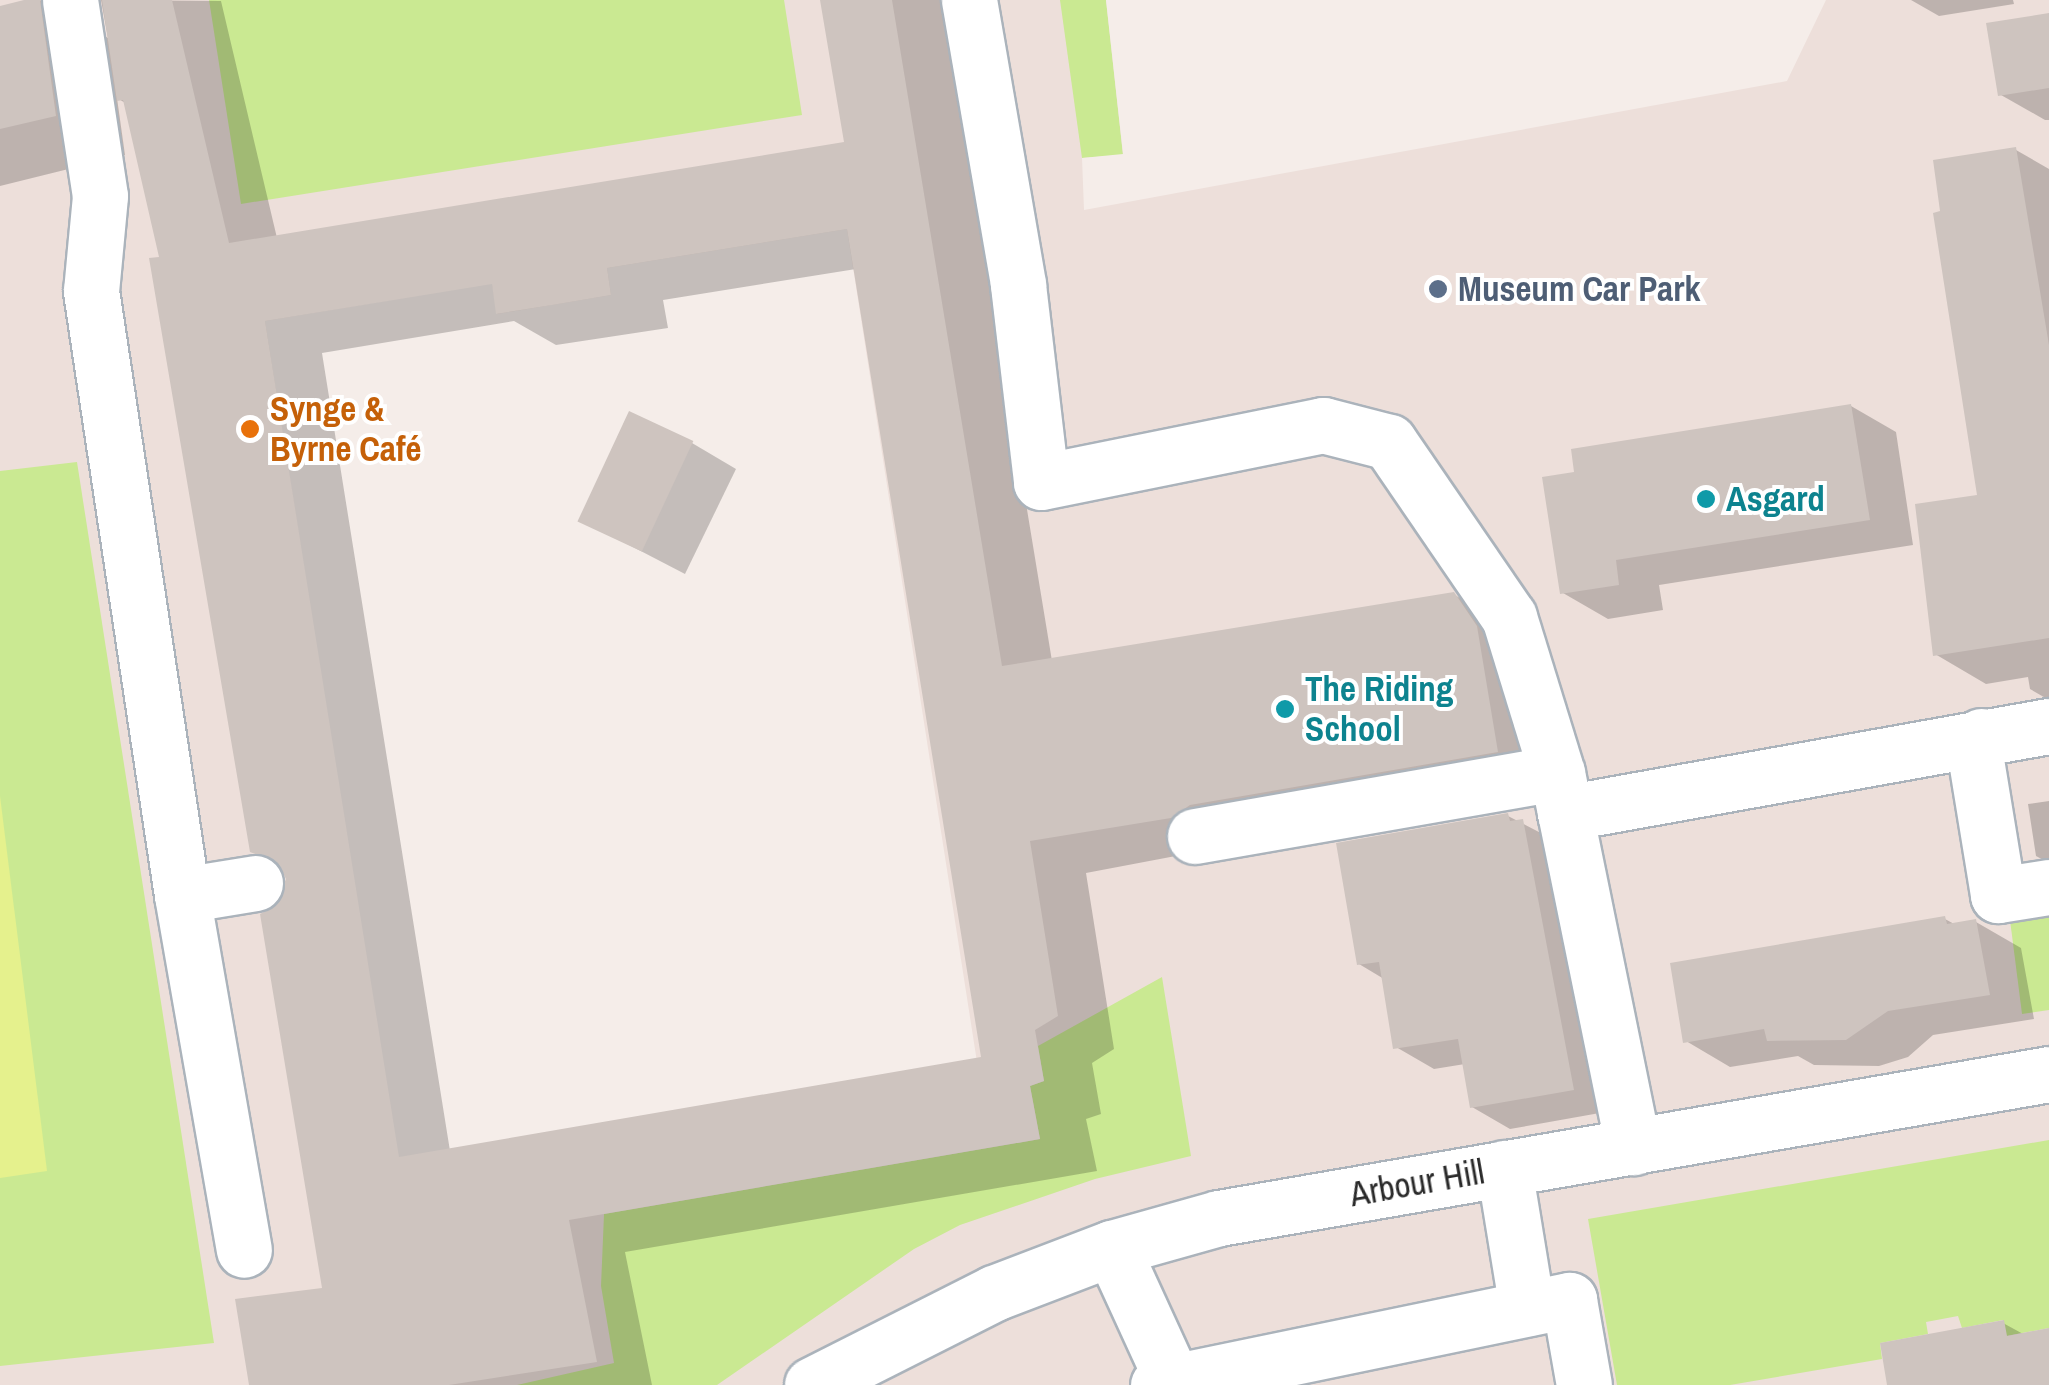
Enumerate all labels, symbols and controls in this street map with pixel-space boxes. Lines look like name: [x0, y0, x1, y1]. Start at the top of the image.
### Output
place label: Museum Car Park: [1458, 268, 1700, 310]
marker: Museum Car Park: [1427, 278, 1449, 300]
place label: Synge & Byrne Café: [270, 388, 422, 470]
marker: Synge & Byrne Café: [239, 418, 261, 440]
place label: Asgard: [1726, 478, 1825, 520]
marker: Asgard: [1695, 488, 1717, 510]
place label: The Riding School: [1305, 668, 1453, 750]
marker: The Riding School: [1274, 698, 1296, 720]
street label: Arbour Hill: [1347, 1151, 1487, 1215]

